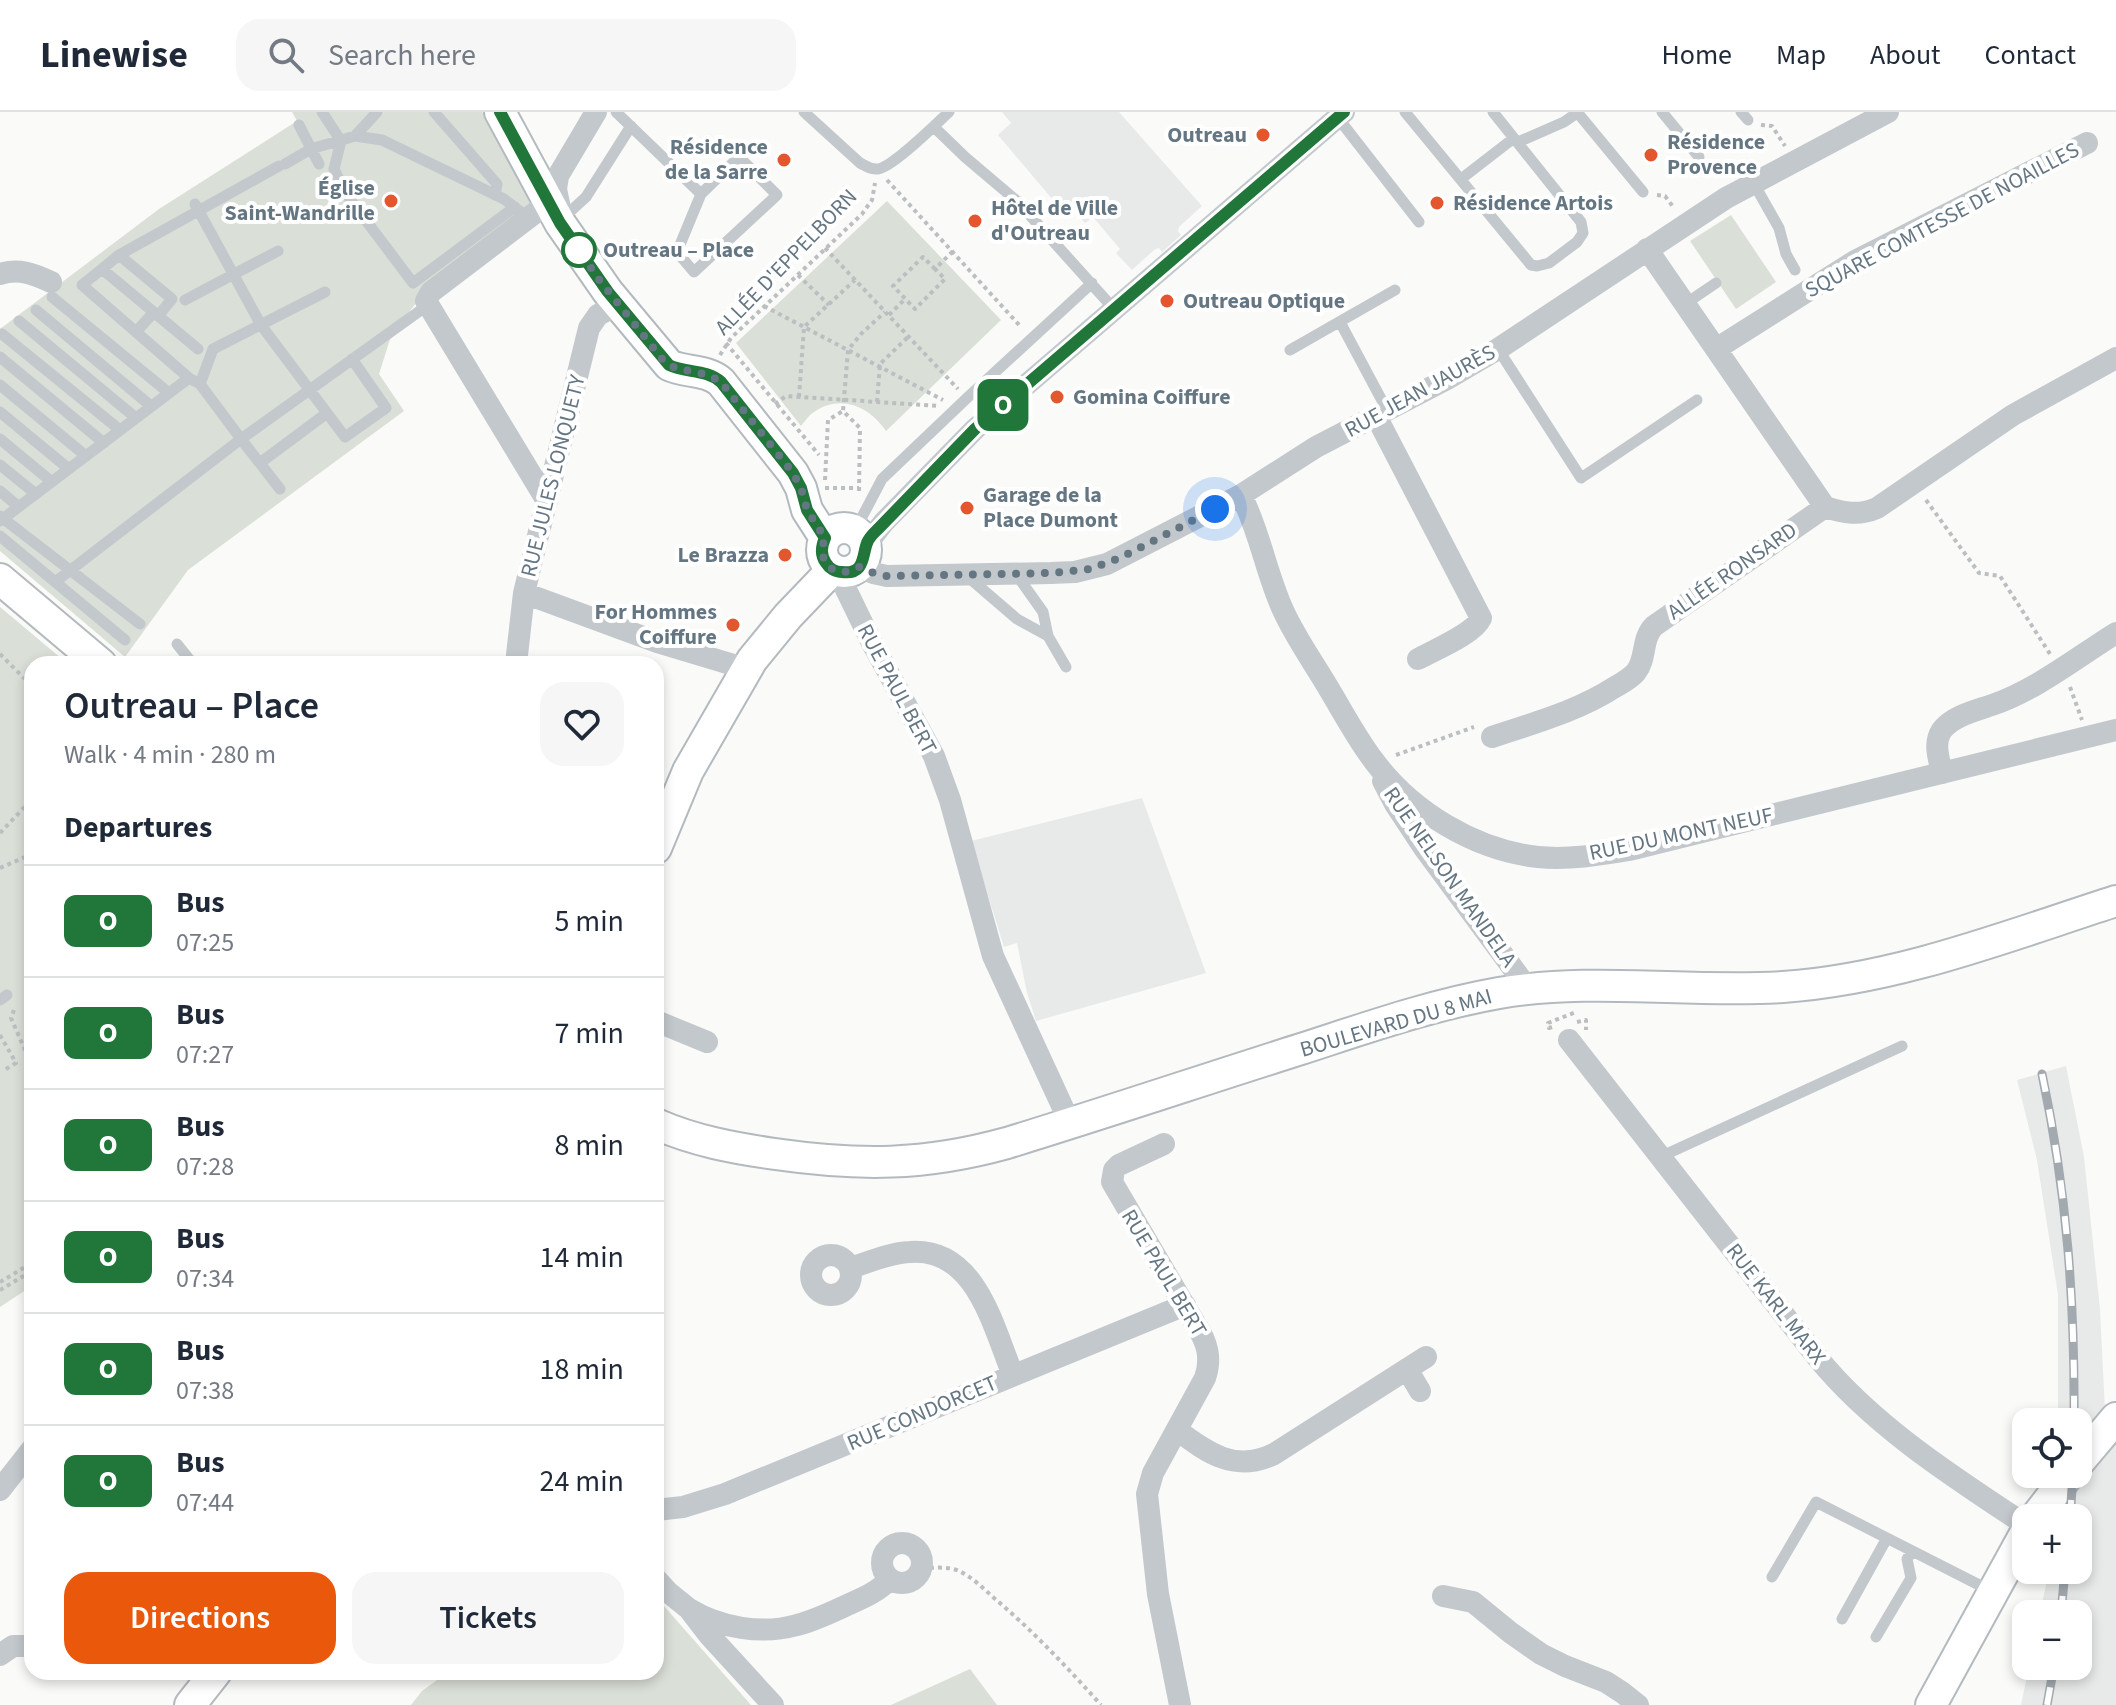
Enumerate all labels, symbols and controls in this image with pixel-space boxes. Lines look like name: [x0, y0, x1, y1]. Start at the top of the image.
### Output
search box: [236, 19, 796, 91]
text: Linewise: [40, 28, 188, 82]
icon: search: [264, 33, 308, 77]
text: Search here: [328, 34, 476, 77]
text: Home: [1661, 35, 1732, 75]
text: Map: [1776, 35, 1826, 75]
text: About: [1870, 35, 1941, 75]
text: Contact: [1985, 35, 2076, 75]
place label: Outreau: [1167, 119, 1247, 151]
marker: Outreau: [1254, 126, 1272, 144]
place label: Résidence Provence: [1667, 126, 1765, 183]
place label: Résidence de la Sarre: [665, 131, 768, 188]
street label: SQUARE COMTESSE DE NOAILLES: [1799, 134, 2085, 306]
marker: Résidence Provence: [1642, 146, 1660, 164]
marker: Résidence de la Sarre: [775, 151, 793, 169]
place label: Église Saint-Wandrille: [225, 172, 375, 229]
street label: ALLÉE D'EPPELBORN: [707, 181, 865, 343]
place label: Résidence Artois: [1453, 187, 1613, 219]
marker: Église Saint-Wandrille: [382, 192, 400, 210]
place label: Hôtel de Ville d'Outreau: [991, 192, 1118, 249]
marker: Résidence Artois: [1428, 194, 1446, 212]
marker: Hôtel de Ville d'Outreau: [966, 212, 984, 230]
marker: Outreau – Place: [562, 233, 596, 267]
place label: Outreau – Place: [603, 234, 754, 266]
place label: Outreau Optique: [1183, 285, 1345, 317]
marker: Outreau Optique: [1158, 292, 1176, 310]
street label: RUE JEAN JAURÈS: [1339, 336, 1501, 446]
street label: RUE JULES LONQUETY: [512, 371, 594, 580]
line badge: O: [977, 379, 1029, 431]
place label: Gomina Coiffure: [1073, 381, 1231, 413]
text: O: [993, 385, 1013, 425]
marker: Gomina Coiffure: [1048, 388, 1066, 406]
place label: Garage de la Place Dumont: [983, 479, 1119, 536]
your location: [1195, 489, 1235, 529]
marker: Garage de la Place Dumont: [958, 499, 976, 517]
street label: ALLÉE RONSARD: [1661, 514, 1803, 628]
place label: Le Brazza: [678, 539, 769, 571]
marker: Le Brazza: [776, 546, 794, 564]
place label: For Hommes Coiffure: [595, 596, 717, 653]
marker: For Hommes Coiffure: [724, 616, 742, 634]
street label: RUE PAUL BERT: [849, 618, 945, 760]
text: Outreau – Place: [64, 679, 319, 733]
button: heart: [540, 682, 624, 766]
text: Walk · 4 min · 280 m: [64, 736, 276, 773]
street label: RUE NELSON MANDELA: [1376, 780, 1524, 974]
street label: RUE DU MONT NEUF: [1586, 799, 1776, 869]
text: Departures: [64, 806, 212, 849]
text: Bus: [176, 881, 224, 924]
text: 5 min: [554, 900, 624, 943]
text: O: [98, 901, 118, 941]
text: 07:25: [176, 924, 234, 961]
street label: BOULEVARD DU 8 MAI: [1296, 980, 1496, 1066]
text: Bus: [176, 993, 224, 1036]
text: 7 min: [554, 1012, 624, 1055]
text: O: [98, 1013, 118, 1053]
text: 07:27: [176, 1036, 234, 1073]
text: Bus: [176, 1105, 224, 1148]
text: 8 min: [554, 1124, 624, 1167]
text: O: [98, 1125, 118, 1165]
text: 07:28: [176, 1148, 234, 1185]
street label: RUE PAUL BERT: [1113, 1203, 1215, 1343]
text: Bus: [176, 1217, 224, 1260]
text: 14 min: [540, 1236, 624, 1279]
street label: RUE KARL MARX: [1718, 1236, 1834, 1372]
text: O: [98, 1237, 118, 1277]
text: 07:34: [176, 1260, 234, 1297]
text: Bus: [176, 1329, 224, 1372]
text: 18 min: [540, 1348, 624, 1391]
text: O: [98, 1349, 118, 1389]
street label: RUE CONDORCET: [842, 1367, 1002, 1459]
text: 07:38: [176, 1372, 234, 1409]
map controls: [2012, 1408, 2092, 1680]
button: locate: [2012, 1408, 2092, 1488]
text: Bus: [176, 1441, 224, 1484]
text: 24 min: [540, 1460, 624, 1503]
text: O: [98, 1461, 118, 1501]
text: 07:44: [176, 1484, 234, 1521]
button: +: [2012, 1504, 2092, 1584]
button: Directions: [64, 1572, 336, 1664]
button: Tickets: [352, 1572, 624, 1664]
button: −: [2012, 1600, 2092, 1680]

